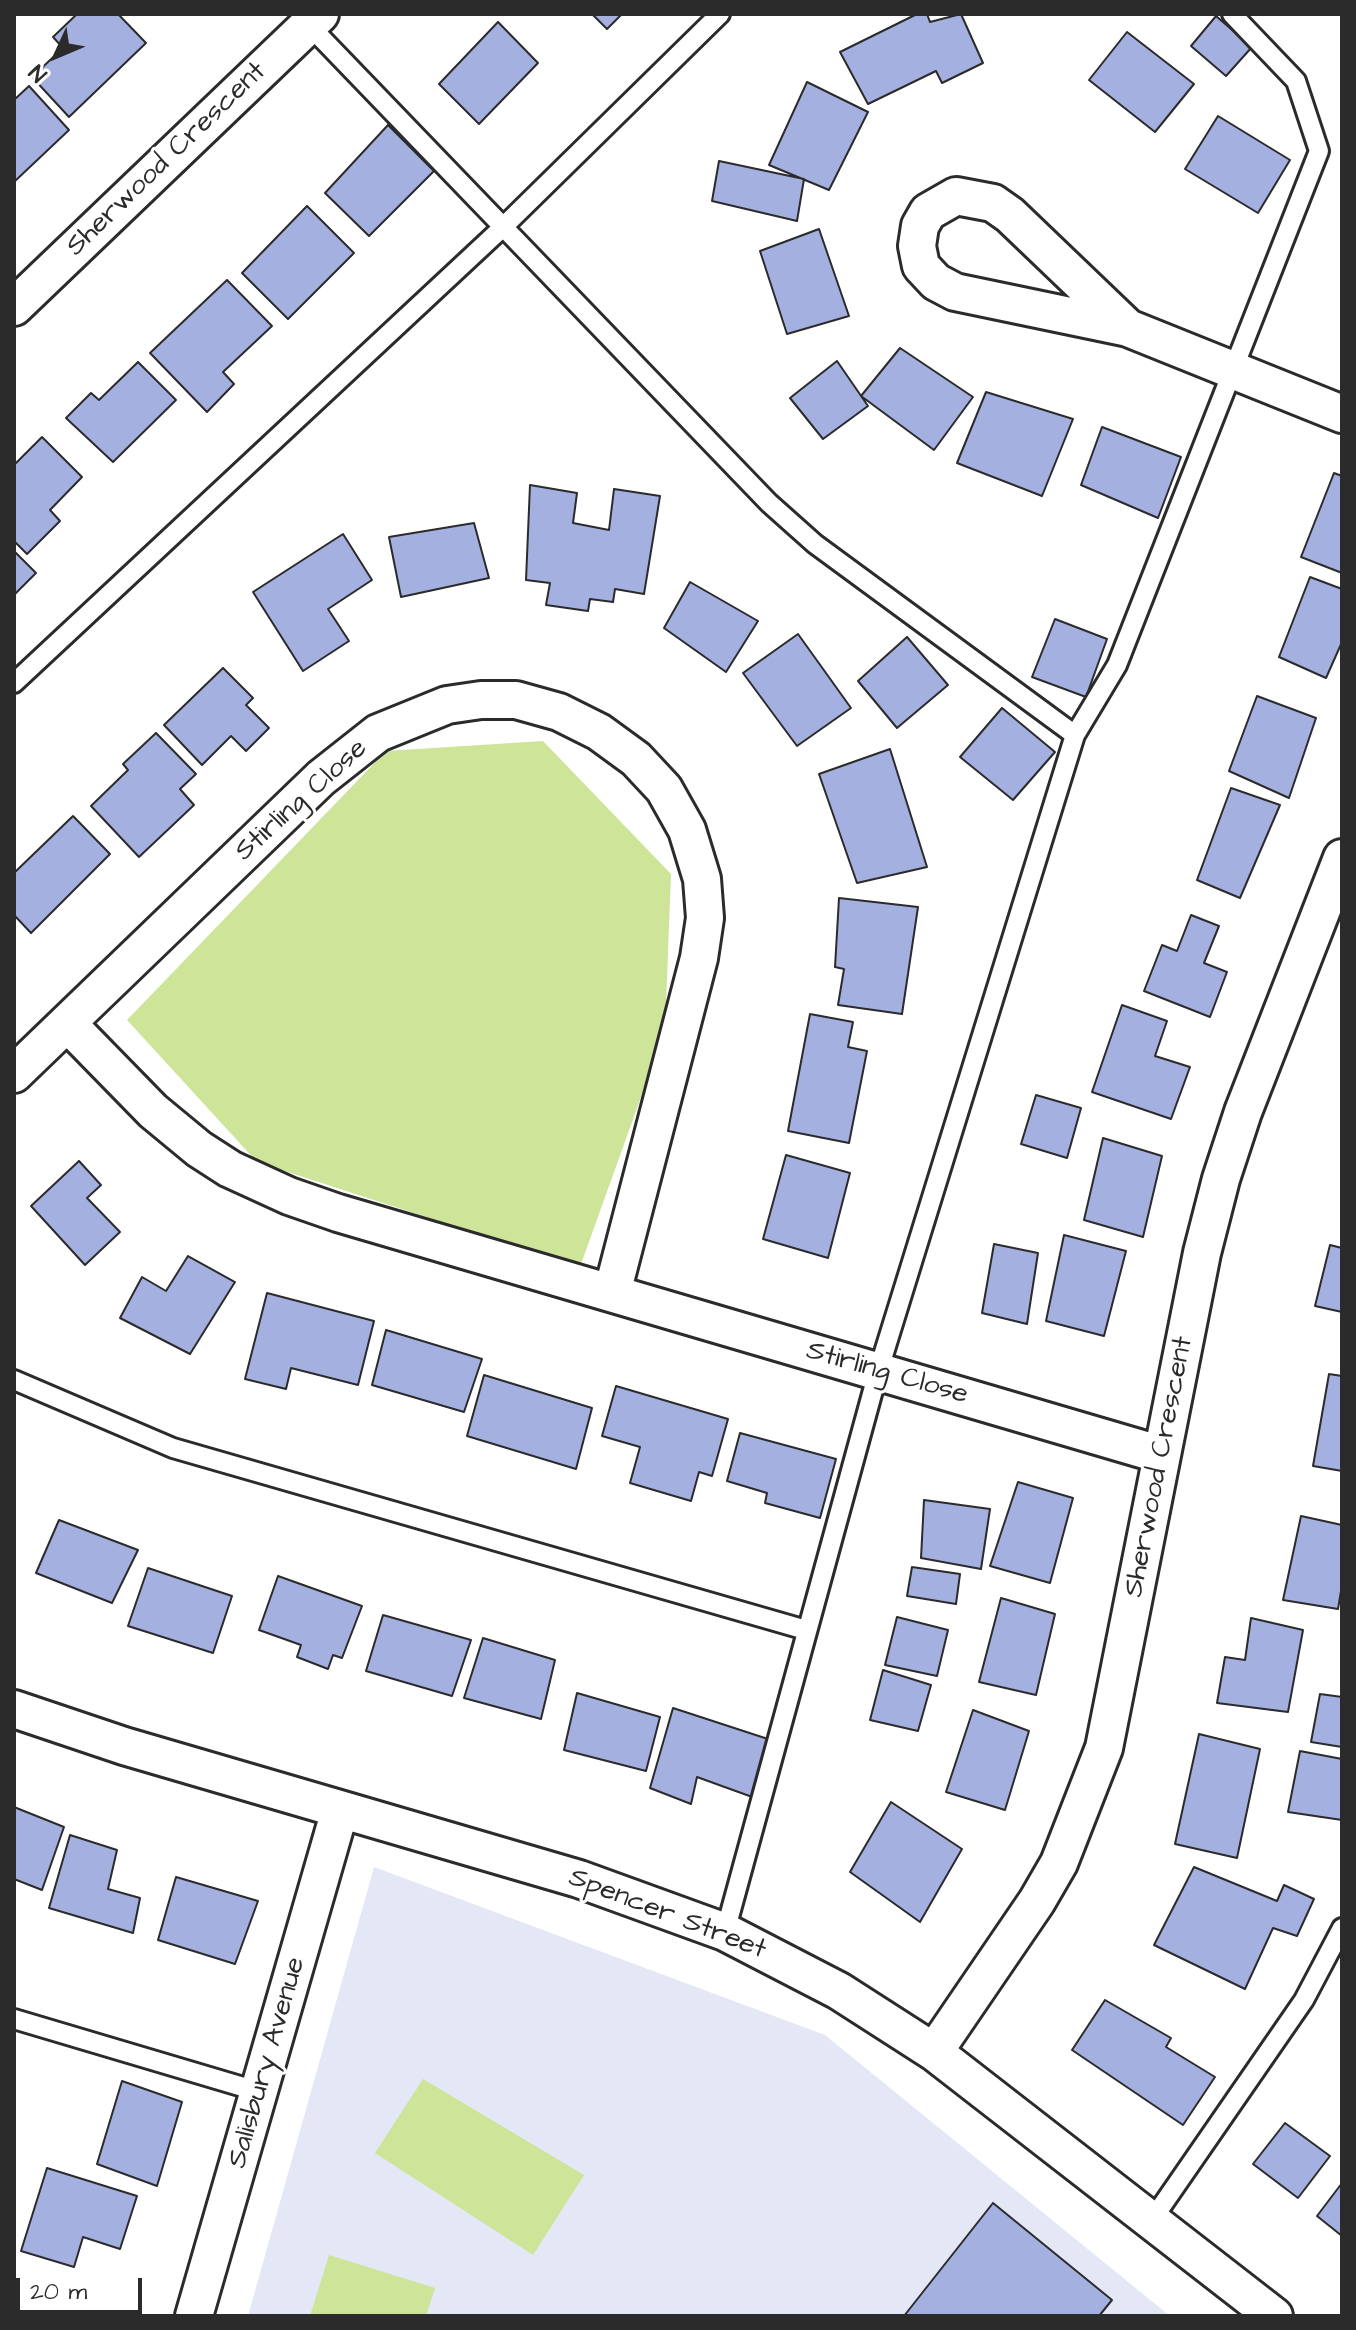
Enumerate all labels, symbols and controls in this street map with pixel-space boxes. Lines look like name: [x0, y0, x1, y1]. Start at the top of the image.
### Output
north arrow: [16, 16, 96, 96]
street label: Sherwood Crescent: [60, 56, 274, 264]
text: N: [22, 57, 54, 89]
street label: Stirling Close: [229, 733, 375, 869]
street label: Sherwood Crescent: [1118, 1334, 1202, 1600]
street label: Stirling Close: [802, 1335, 972, 1413]
street label: Spencer Street: [564, 1862, 770, 1968]
street label: Salisbury Avenue: [222, 1954, 314, 2172]
scale bar: [20, 2262, 146, 2312]
text: 20 m: [30, 2275, 87, 2309]

